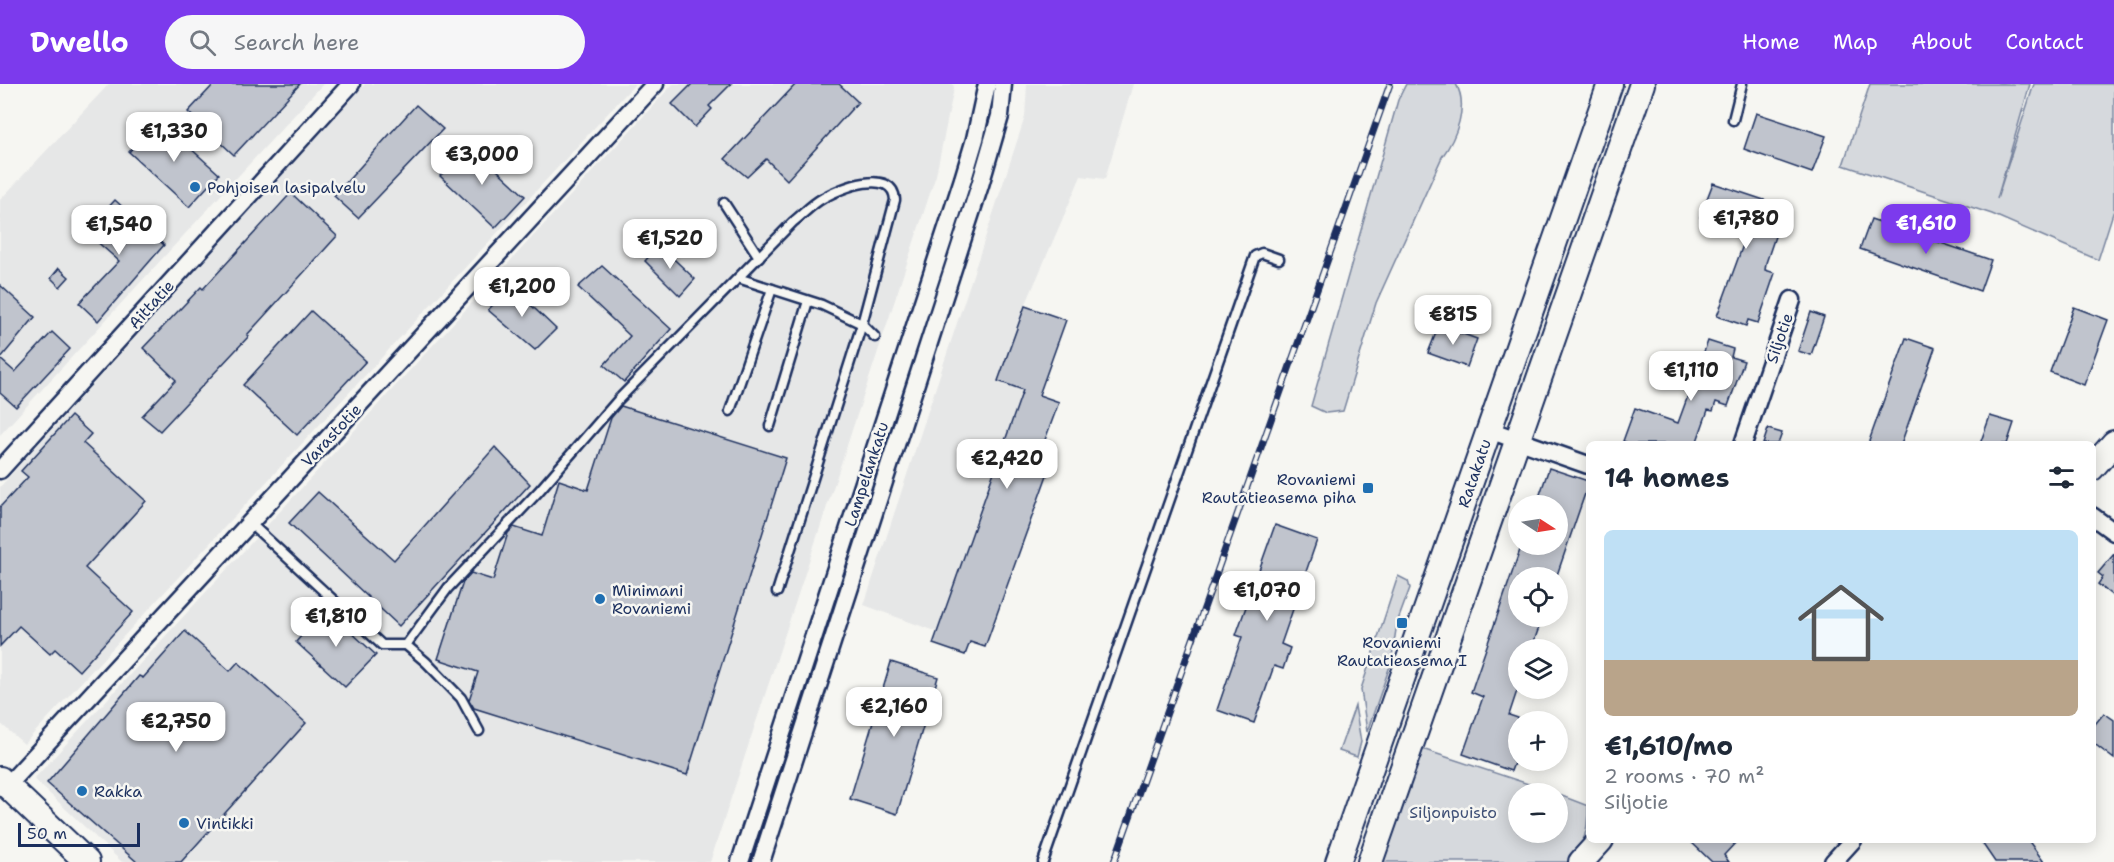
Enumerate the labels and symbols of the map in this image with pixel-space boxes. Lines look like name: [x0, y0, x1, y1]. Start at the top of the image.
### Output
pin: €1,330: [125, 112, 223, 163]
pin: €3,000: [433, 135, 531, 186]
place label: Pohjoisen lasipalvelu: [207, 177, 366, 198]
marker: Pohjoisen lasipalvelu: [188, 180, 202, 194]
pin: €1,780: [1697, 199, 1795, 250]
pin: €1,610: [1877, 204, 1975, 255]
pin: €1,540: [70, 205, 168, 256]
pin: €1,520: [621, 219, 719, 270]
pin: €1,200: [473, 267, 571, 318]
street label: Aittatie: [124, 275, 179, 333]
pin: €815: [1417, 295, 1489, 346]
street label: Siljotie: [1761, 310, 1798, 366]
pin: €1,110: [1642, 351, 1740, 402]
street label: Varastotie: [297, 399, 366, 471]
street label: Lampelankatu: [840, 419, 893, 529]
street label: Ratakatu: [1453, 436, 1496, 510]
pin: €2,420: [958, 439, 1056, 490]
place label: Rovaniemi Rautatieasema piha: [1202, 469, 1356, 508]
marker: Rovaniemi Rautatieasema piha: [1361, 481, 1375, 495]
north arrow: [1508, 495, 1568, 555]
pin: €1,070: [1218, 571, 1316, 622]
place label: Minimani Rovaniemi: [612, 580, 691, 619]
marker: Minimani Rovaniemi: [593, 592, 607, 606]
pin: €1,810: [287, 597, 385, 648]
marker: Rovaniemi Rautatieasema I: [1395, 616, 1409, 630]
place label: Rovaniemi Rautatieasema I: [1337, 632, 1467, 671]
pin: €2,160: [845, 687, 943, 738]
pin: €2,750: [127, 702, 225, 753]
place label: Rakka: [94, 781, 142, 802]
marker: Rakka: [75, 784, 89, 798]
park label: Siljonpuisto: [1409, 802, 1497, 823]
place label: Vintikki: [196, 813, 254, 834]
marker: Vintikki: [177, 816, 191, 830]
scale bar: [18, 820, 140, 848]

